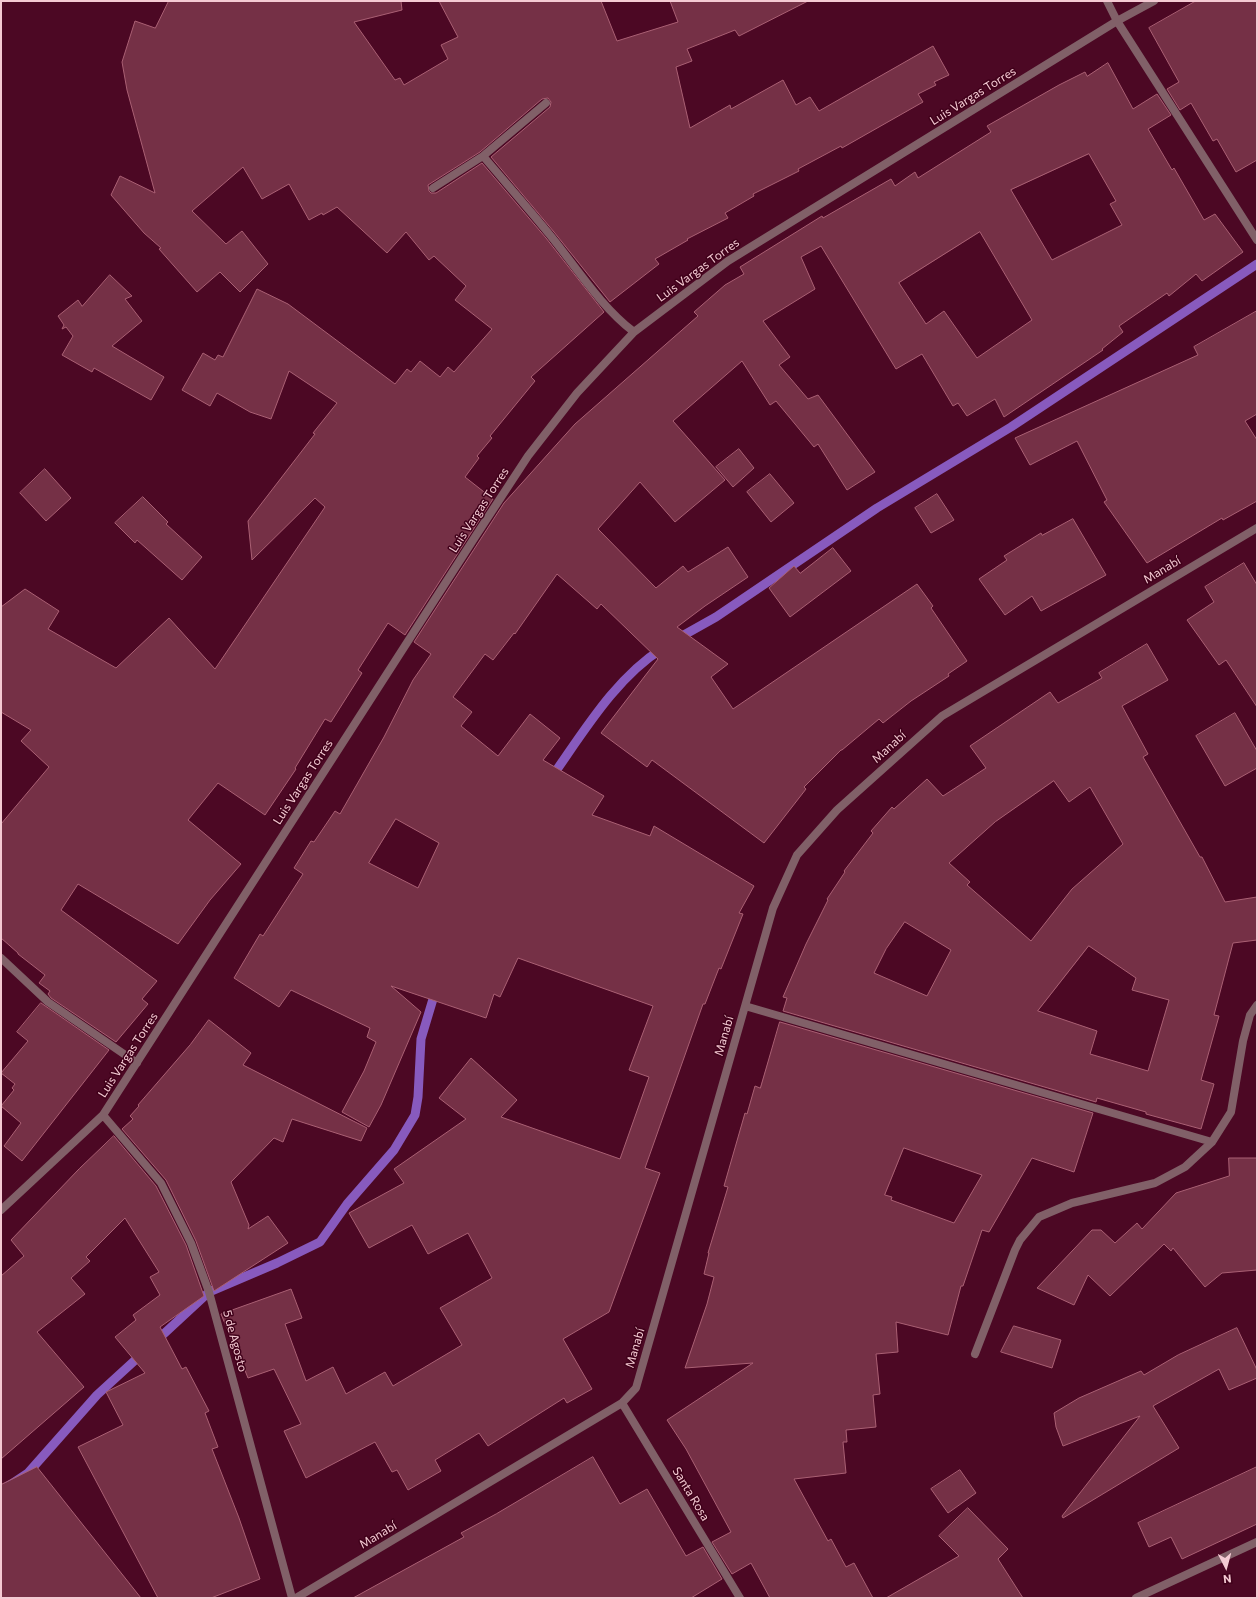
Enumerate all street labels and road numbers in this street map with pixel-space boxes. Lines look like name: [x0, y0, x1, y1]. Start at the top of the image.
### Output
street label: Luis Vargas Torres: [927, 64, 1019, 128]
street label: Luis Vargas Torres: [654, 235, 742, 305]
street label: Luis Vargas Torres: [446, 465, 512, 555]
street label: Manabí: [1141, 553, 1183, 587]
street label: Manabí: [869, 728, 909, 766]
street label: Luis Vargas Torres: [270, 737, 336, 827]
street label: Luis Vargas Torres: [95, 1010, 161, 1100]
street label: Manabí: [711, 1014, 737, 1058]
street label: 5 de Agosto: [220, 1308, 250, 1374]
street label: Manabí: [622, 1326, 648, 1370]
street label: Santa Rosa: [669, 1465, 713, 1523]
street label: Manabí: [357, 1518, 399, 1552]

